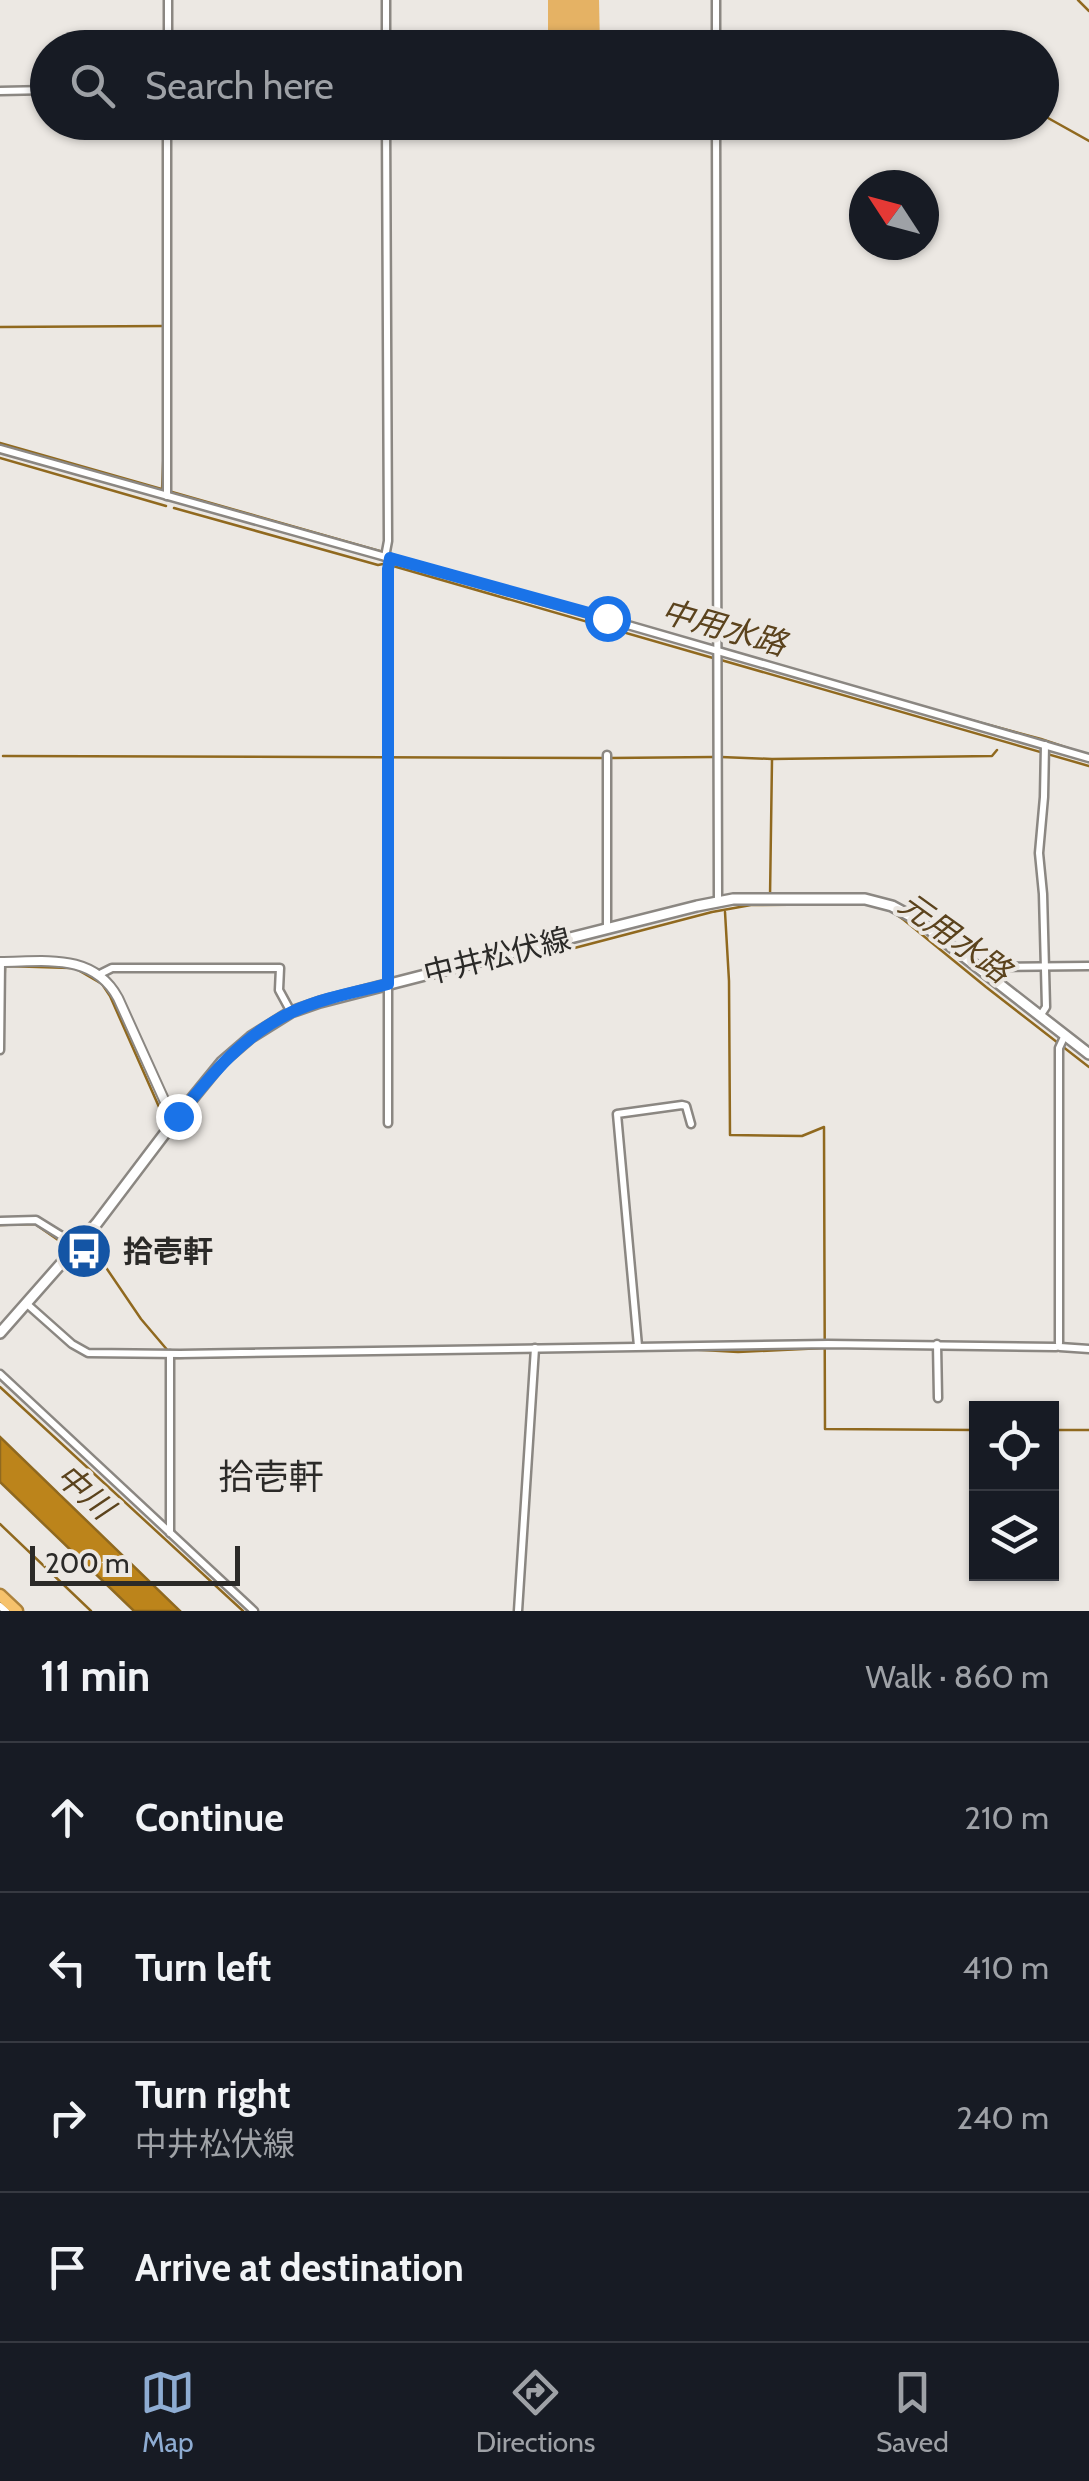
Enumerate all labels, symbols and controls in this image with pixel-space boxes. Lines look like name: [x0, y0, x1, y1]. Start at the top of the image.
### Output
search box: [30, 30, 1059, 140]
icon: search: [65, 58, 120, 113]
text: Search here: [145, 62, 334, 109]
north arrow: [849, 170, 939, 260]
water label: 中用水路: [657, 591, 794, 664]
route start: [585, 596, 631, 642]
water label: 元用水路: [892, 884, 1021, 992]
street label: 中井松伏線: [420, 920, 574, 992]
route end: [156, 1094, 202, 1140]
bus stop icon: 拾壱軒: [54, 1221, 114, 1281]
place label: 拾壱軒: [123, 1233, 213, 1270]
map controls: [969, 1401, 1059, 1581]
button: locate: [969, 1401, 1059, 1491]
water label: 中川: [48, 1455, 124, 1529]
district label: 拾壱軒: [218, 1455, 324, 1498]
button: layers: [969, 1491, 1059, 1581]
scale bar: [30, 1541, 240, 1586]
text: 200 m: [45, 1546, 130, 1580]
text: 11 min: [40, 1650, 150, 1702]
text: Walk · 860 m: [866, 1657, 1049, 1696]
icon: ahead: [40, 1790, 95, 1845]
text: Continue: [135, 1794, 284, 1841]
text: 210 m: [964, 1798, 1049, 1837]
icon: left: [40, 1940, 95, 1995]
text: Turn left: [135, 1944, 271, 1991]
text: 410 m: [962, 1948, 1049, 1987]
text: Turn right: [135, 2071, 291, 2118]
icon: right: [40, 2090, 95, 2145]
text: 240 m: [956, 2098, 1049, 2137]
text: 中井松伏線: [135, 2124, 295, 2163]
icon: arrive: [40, 2240, 95, 2295]
text: Arrive at destination: [135, 2244, 464, 2291]
tab: Map: [140, 2365, 195, 2459]
tab: Directions: [476, 2365, 595, 2459]
tab: Saved: [876, 2365, 949, 2459]

